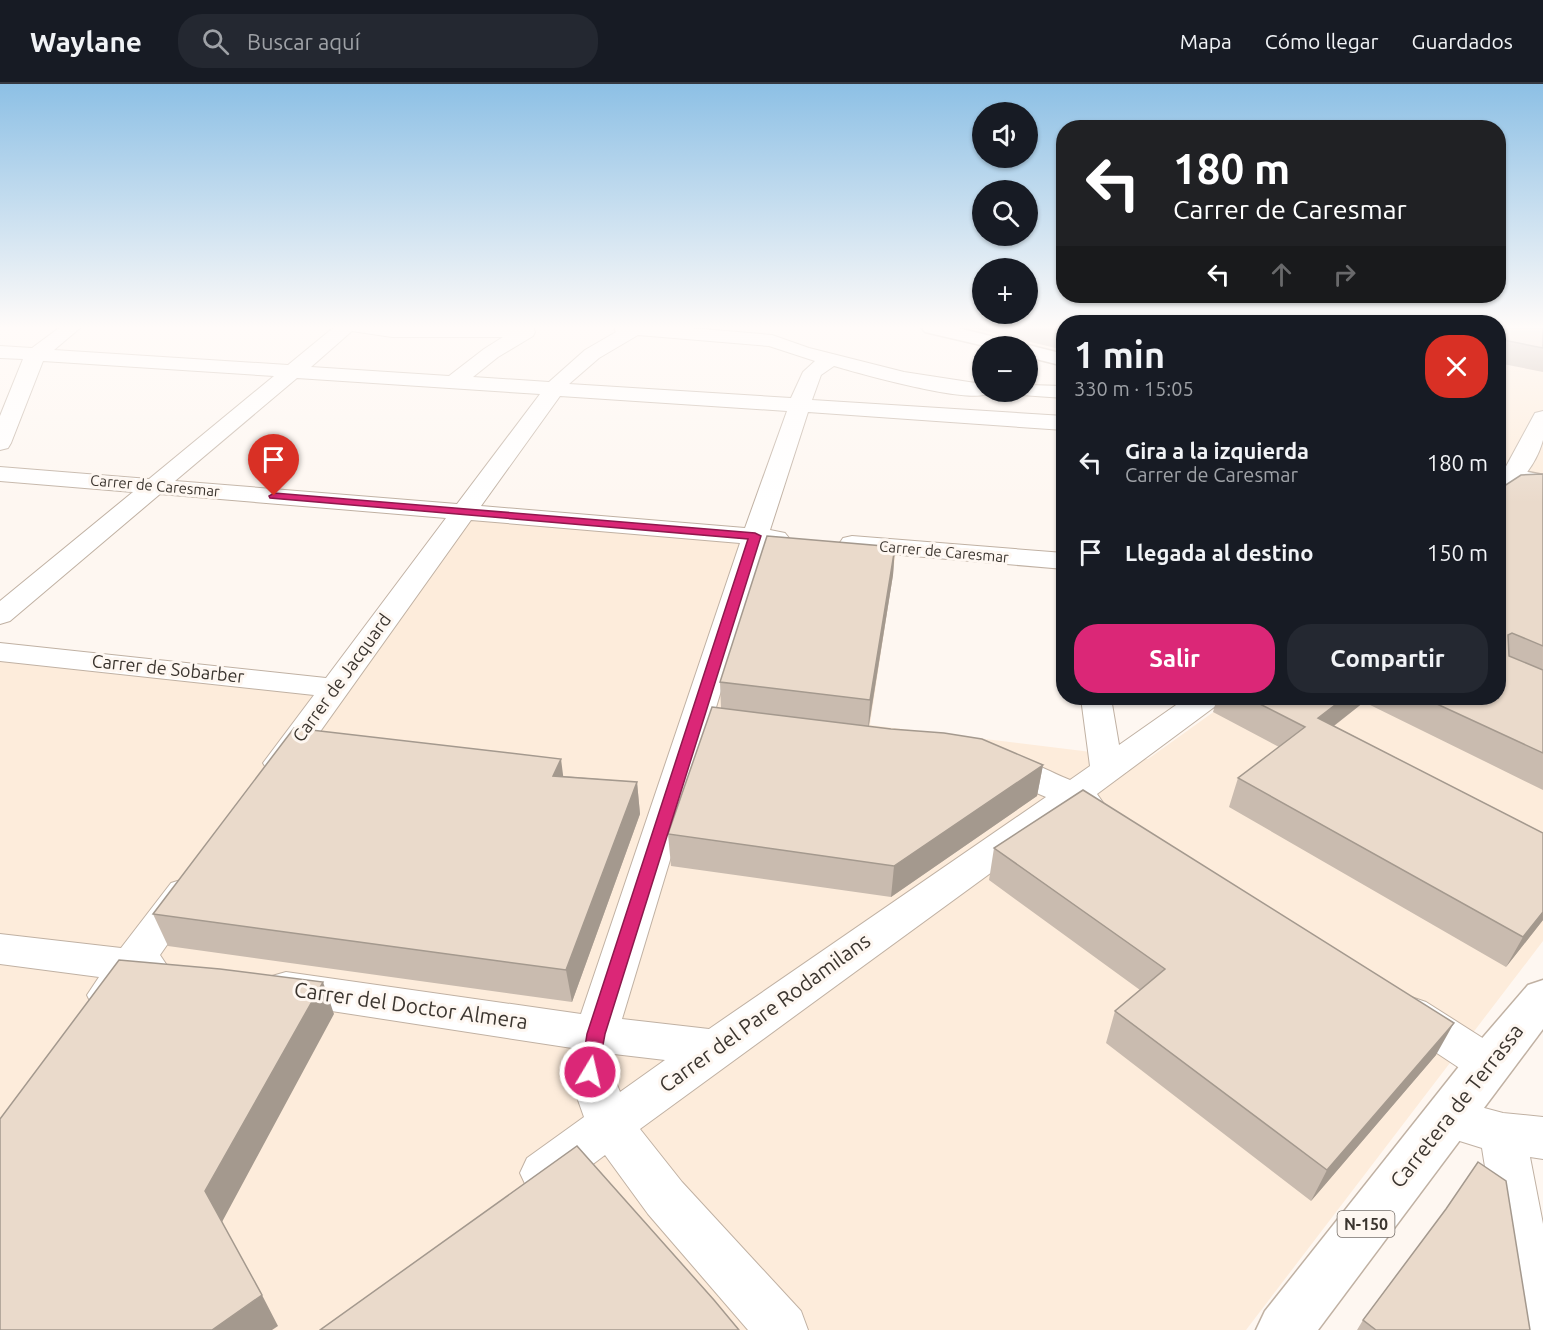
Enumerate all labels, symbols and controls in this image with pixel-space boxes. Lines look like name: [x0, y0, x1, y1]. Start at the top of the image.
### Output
search box: [178, 14, 598, 68]
icon: search: [199, 25, 232, 58]
text: Waylane: [30, 26, 142, 57]
text: Buscar aquí: [247, 29, 360, 54]
text: Mapa: [1180, 29, 1232, 53]
text: Cómo llegar: [1265, 29, 1379, 53]
text: Guardados: [1412, 29, 1513, 53]
map controls: [972, 102, 1038, 402]
button: sound: [972, 102, 1038, 168]
icon: left: [1074, 144, 1152, 222]
text: 180 m: [1173, 145, 1290, 192]
button: search: [972, 180, 1038, 246]
text: Carrer de Caresmar: [1173, 194, 1407, 224]
button: +: [972, 258, 1038, 324]
icon: left: [1202, 258, 1235, 291]
icon: ahead: [1265, 258, 1298, 291]
icon: right: [1328, 258, 1361, 291]
text: 1 min: [1074, 334, 1165, 375]
button: close: [1425, 335, 1488, 398]
button: −: [972, 336, 1038, 402]
text: 330 m · 15:05: [1074, 377, 1194, 400]
pin: [248, 434, 299, 496]
text: Gira a la izquierda: [1125, 438, 1309, 463]
icon: arrive: [257, 443, 290, 476]
icon: left: [1074, 446, 1107, 479]
text: 180 m: [1427, 450, 1488, 475]
text: Carrer de Caresmar: [1125, 463, 1298, 486]
street label: Carrer de Caresmar: [90, 471, 221, 500]
icon: arrive: [1074, 536, 1107, 569]
street label: Carrer de Caresmar: [879, 537, 1010, 566]
text: Llegada al destino: [1125, 540, 1313, 565]
text: 150 m: [1427, 540, 1488, 565]
street label: Carrer de Jacquard: [288, 610, 394, 745]
button: Salir: [1074, 624, 1275, 693]
button: Compartir: [1287, 624, 1488, 693]
street label: Carrer de Sobarber: [91, 650, 246, 686]
street label: Carrer del Pare Rodamilans: [654, 928, 875, 1097]
street label: Carrer del Doctor Almera: [293, 977, 530, 1033]
street label: Carretera de Terrassa: [1385, 1019, 1528, 1192]
position arrow: [558, 1040, 622, 1104]
road number: N-150: [1338, 1211, 1394, 1237]

